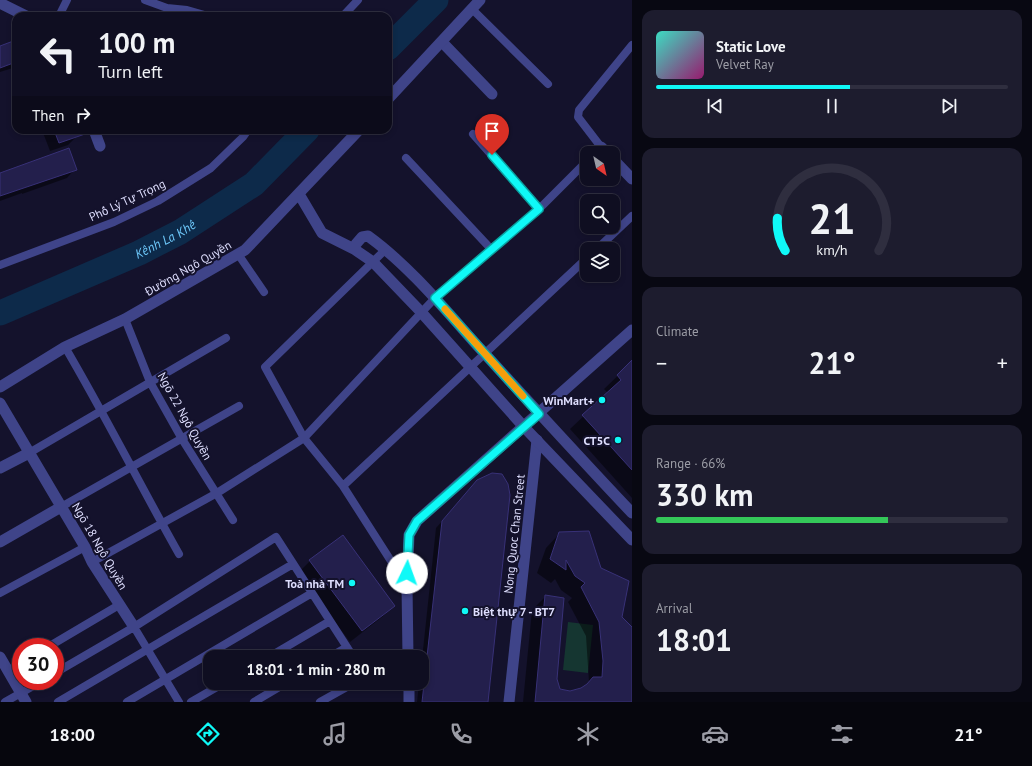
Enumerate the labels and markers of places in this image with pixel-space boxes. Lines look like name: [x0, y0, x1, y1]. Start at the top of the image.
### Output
pin: [475, 114, 509, 155]
place label: WinMart+: [543, 393, 594, 408]
marker: WinMart+: [597, 395, 607, 405]
place label: CT5C: [583, 433, 610, 448]
marker: CT5C: [613, 435, 623, 445]
place label: Toà nhà TM: [285, 576, 344, 591]
marker: Toà nhà TM: [347, 578, 357, 588]
place label: Biệt thự 7 - BT7: [473, 604, 555, 619]
marker: Biệt thự 7 - BT7: [460, 606, 470, 616]

